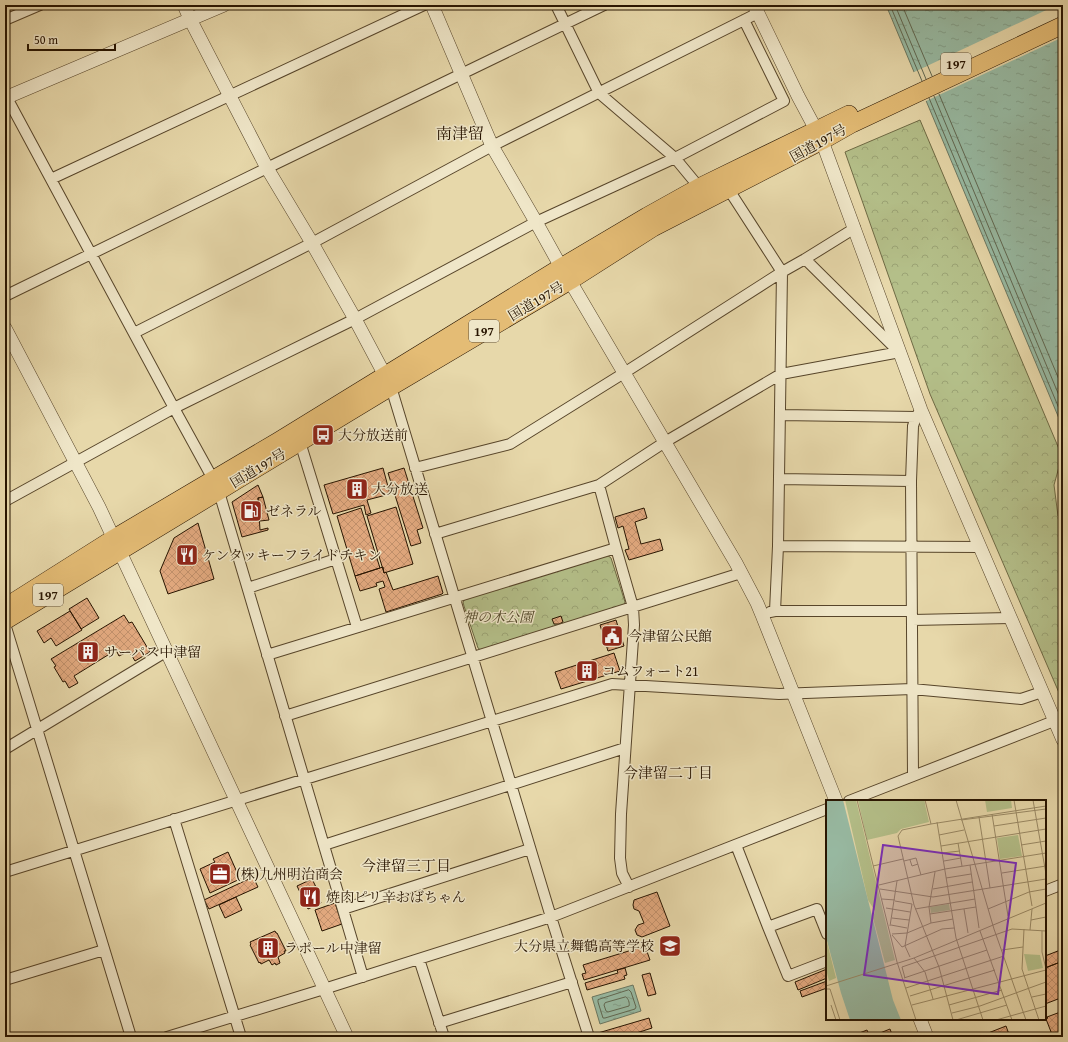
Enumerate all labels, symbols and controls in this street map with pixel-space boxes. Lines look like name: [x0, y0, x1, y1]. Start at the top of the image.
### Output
scale bar: [28, 26, 115, 52]
text: 50 m: [34, 31, 58, 48]
road number: 197: [941, 53, 971, 75]
street label: 国道197号: [786, 119, 850, 167]
district label: 南津留: [436, 121, 484, 145]
street label: 国道197号: [504, 276, 568, 326]
road number: 197: [469, 320, 499, 342]
bus stop icon: 大分放送前: [310, 422, 336, 448]
place label: 大分放送前: [338, 425, 408, 445]
street label: 国道197号: [226, 443, 290, 493]
building icon: 大分放送: [344, 476, 370, 502]
place label: 大分放送: [372, 479, 428, 499]
fuel station icon: ゼネラル: [238, 498, 264, 524]
place label: ゼネラル: [266, 501, 322, 521]
restaurant icon: ケンタッキーフライドチキン: [174, 542, 200, 568]
place label: ケンタッキーフライドチキン: [202, 545, 381, 565]
road number: 197: [33, 584, 63, 606]
park label: 神の木公園: [463, 607, 535, 627]
public building icon: 今津留公民館: [599, 623, 625, 649]
place label: 今津留公民館: [628, 626, 712, 646]
building icon: サーパス中津留: [75, 639, 101, 665]
place label: サーパス中津留: [104, 642, 201, 662]
building icon: コムフォート21: [574, 658, 600, 684]
place label: コムフォート21: [602, 661, 699, 681]
district label: 今津留二丁目: [623, 762, 713, 783]
inset map: [826, 800, 1046, 1020]
district label: 今津留三丁目: [361, 855, 451, 876]
office icon: (株)九州明治商会: [207, 861, 233, 887]
place label: (株)九州明治商会: [236, 864, 343, 884]
restaurant icon: 焼肉ピリ辛おばちゃん: [297, 884, 323, 910]
place label: 焼肉ピリ辛おばちゃん: [326, 887, 466, 907]
school or university icon: 大分県立舞鶴高等学校: [657, 933, 683, 959]
building icon: ラポール中津留: [255, 935, 281, 961]
place label: 大分県立舞鶴高等学校: [514, 936, 654, 956]
place label: ラポール中津留: [284, 938, 382, 958]

